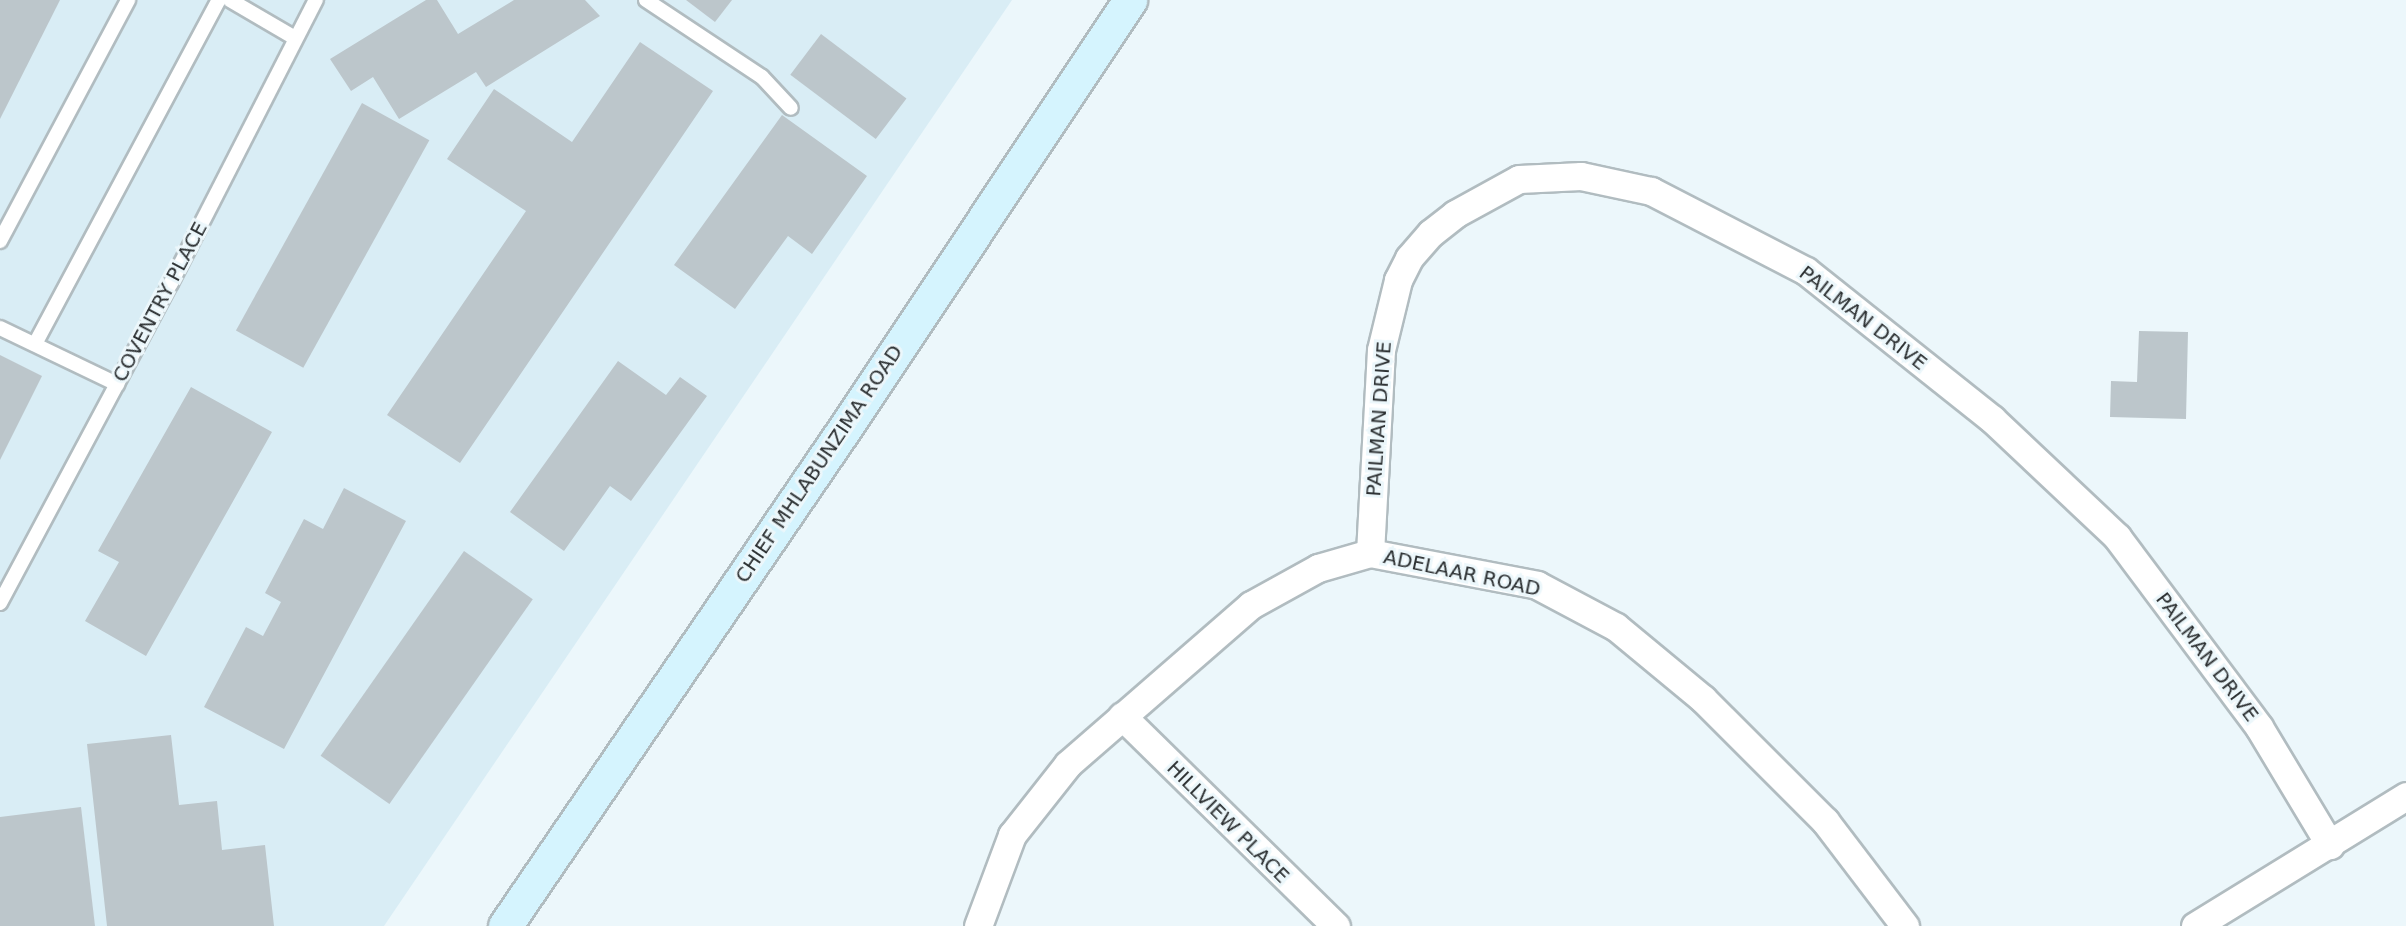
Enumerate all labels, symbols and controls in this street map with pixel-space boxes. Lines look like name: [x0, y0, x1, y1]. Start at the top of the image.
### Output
street label: COVENTRY PLACE: [108, 218, 212, 386]
street label: PAILMAN DRIVE: [1794, 261, 1932, 375]
street label: CHIEF MHLABUNZIMA ROAD: [730, 341, 908, 587]
street label: PAILMAN DRIVE: [1362, 341, 1396, 497]
street label: ADELAAR ROAD: [1381, 545, 1543, 601]
street label: PAILMAN DRIVE: [2151, 588, 2263, 726]
street label: HILLVIEW PLACE: [1162, 756, 1294, 888]

